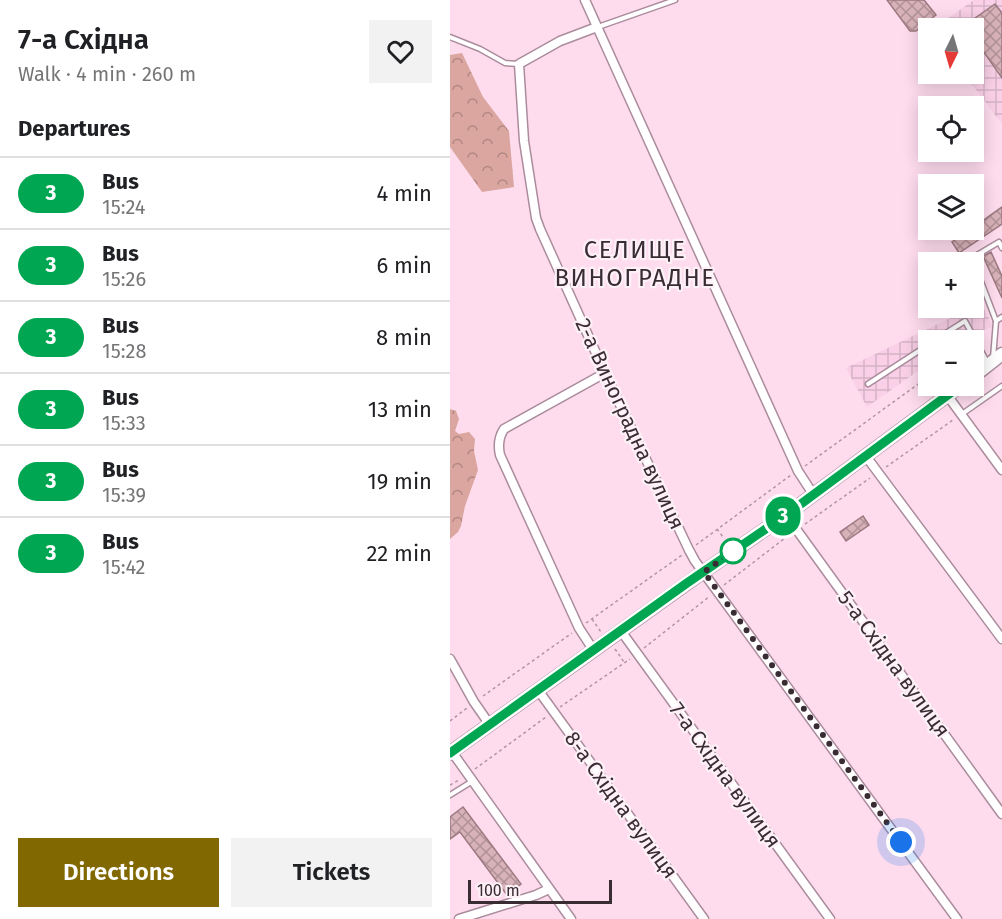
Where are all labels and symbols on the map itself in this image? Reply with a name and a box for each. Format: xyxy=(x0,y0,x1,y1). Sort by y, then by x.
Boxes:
north arrow xyxy=(918,18,984,84)
district label: СЕЛИЩЕ ВИНОГРАДНЕ xyxy=(554,236,716,292)
street label: 2-а Виноградна вулиця xyxy=(570,314,690,534)
line badge: 3 xyxy=(764,496,802,536)
unlabelled marker xyxy=(720,538,746,564)
street label: 5-а Східна вулиця xyxy=(832,586,956,742)
street label: 7-а Східна вулиця xyxy=(664,697,786,853)
street label: 8-а Східна вулиця xyxy=(559,726,683,884)
your location xyxy=(886,827,916,857)
scale bar xyxy=(468,877,612,904)

